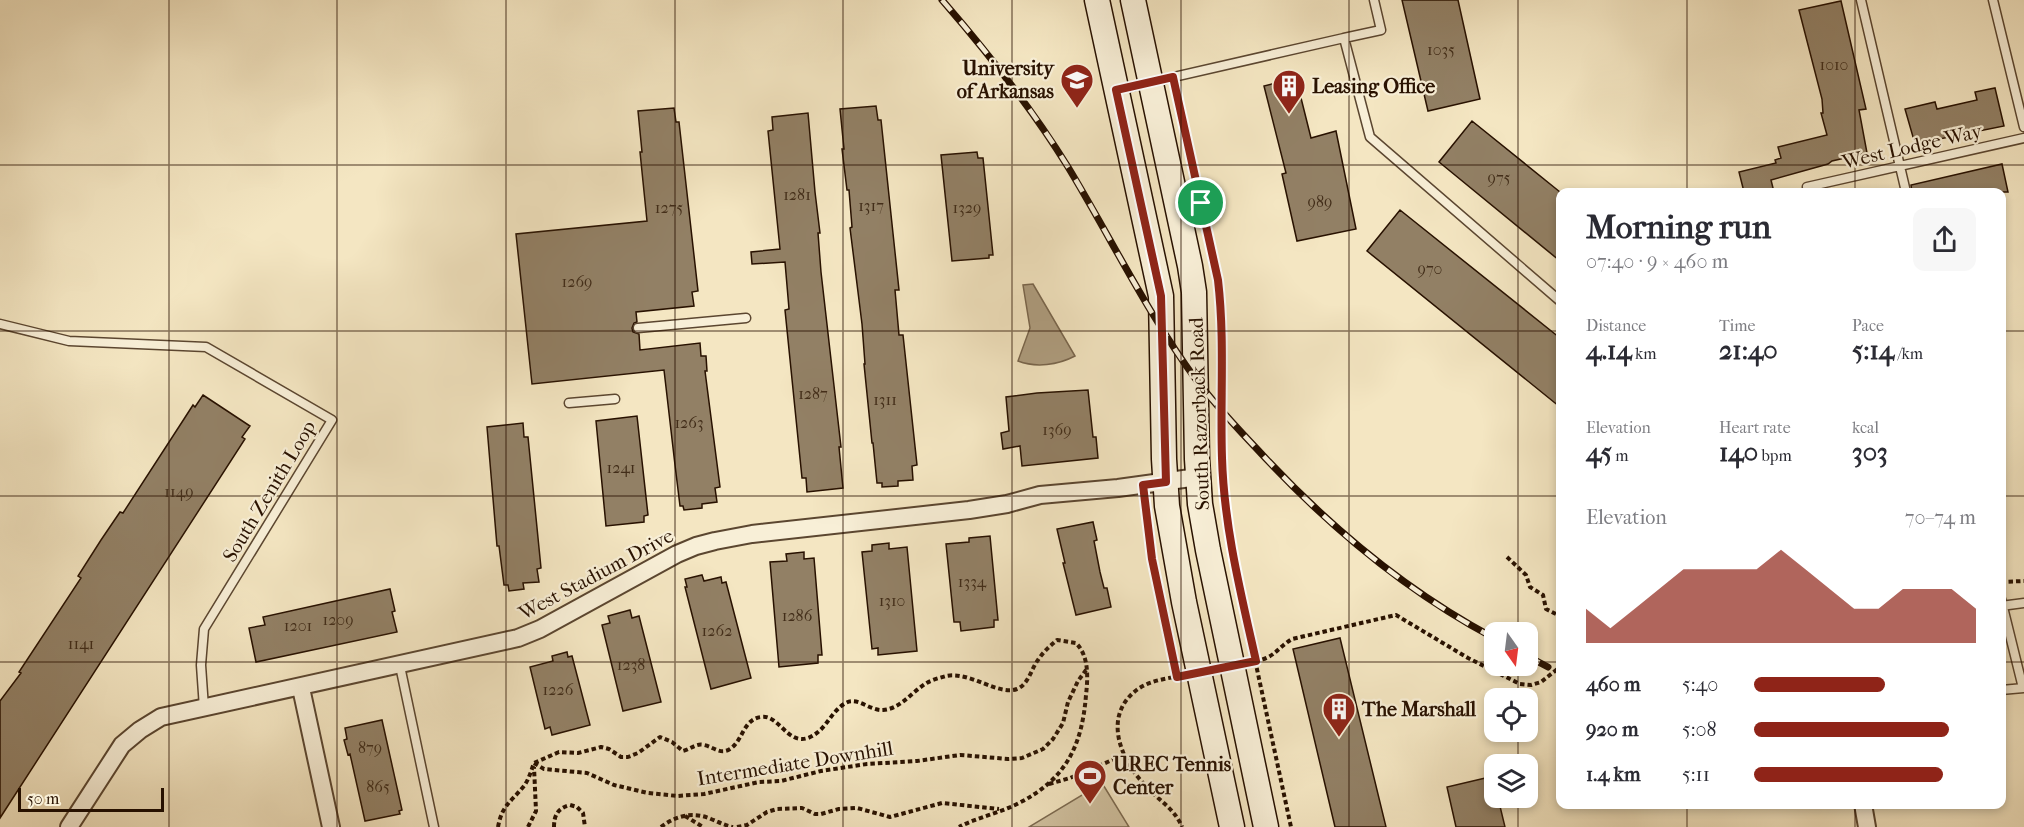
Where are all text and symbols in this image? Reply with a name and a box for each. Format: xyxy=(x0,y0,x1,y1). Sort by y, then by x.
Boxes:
house number: 1035 xyxy=(1427,40,1455,59)
house number: 1010 xyxy=(1820,55,1848,74)
place label: University of Arkansas xyxy=(957,57,1055,103)
school or university icon: University of Arkansas xyxy=(1059,62,1095,109)
building icon: Leasing Office xyxy=(1271,68,1307,115)
place label: Leasing Office xyxy=(1312,75,1435,98)
street label: West Lodge Way xyxy=(1839,119,1986,174)
house number: 975 xyxy=(1487,168,1511,187)
pin xyxy=(1175,177,1226,228)
house number: 1281 xyxy=(783,185,811,204)
icon: arrive xyxy=(1184,186,1217,219)
house number: 989 xyxy=(1308,192,1332,211)
house number: 1317 xyxy=(858,196,884,215)
house number: 1275 xyxy=(655,198,683,217)
house number: 1329 xyxy=(953,198,981,217)
text: Morning run xyxy=(1586,208,1771,247)
button: share xyxy=(1913,208,1976,271)
text: 07:40 · 9 × 460 m xyxy=(1586,250,1728,273)
house number: 970 xyxy=(1418,259,1442,278)
house number: 1269 xyxy=(562,272,593,291)
street label: South Razorback Road xyxy=(1185,316,1214,511)
text: Distance xyxy=(1586,316,1646,335)
text: Time xyxy=(1719,316,1755,335)
text: Pace xyxy=(1852,316,1884,335)
text: 4.14 xyxy=(1586,335,1632,366)
text: 21:40 xyxy=(1719,335,1778,366)
text: 5:14 xyxy=(1852,335,1894,366)
text: km xyxy=(1632,344,1657,363)
text: /km xyxy=(1894,344,1923,363)
house number: 1287 xyxy=(798,384,828,403)
house number: 1311 xyxy=(873,390,897,409)
house number: 1263 xyxy=(674,413,704,432)
street label: South Zenith Loop xyxy=(218,416,321,566)
text: Elevation xyxy=(1586,418,1651,437)
text: Heart rate xyxy=(1719,418,1791,437)
text: kcal xyxy=(1852,418,1879,437)
house number: 1369 xyxy=(1042,420,1072,439)
text: 45 xyxy=(1586,437,1612,468)
text: 140 xyxy=(1719,437,1758,468)
text: 303 xyxy=(1852,437,1888,468)
text: m xyxy=(1612,446,1629,465)
text: bpm xyxy=(1758,446,1792,465)
house number: 1241 xyxy=(606,458,636,477)
house number: 1149 xyxy=(164,482,194,501)
text: Elevation xyxy=(1586,506,1667,529)
text: 70–74 m xyxy=(1905,506,1976,529)
street label: West Stadium Drive xyxy=(514,524,677,625)
house number: 1334 xyxy=(958,572,987,591)
house number: 1310 xyxy=(879,591,905,610)
house number: 1286 xyxy=(782,606,813,625)
house number: 1209 xyxy=(322,610,354,629)
house number: 1201 xyxy=(284,616,312,635)
house number: 1262 xyxy=(702,621,732,640)
north arrow xyxy=(1484,622,1538,676)
map controls xyxy=(1484,622,1538,808)
house number: 1141 xyxy=(68,634,94,653)
house number: 1238 xyxy=(617,655,645,674)
text: 460 m xyxy=(1586,673,1641,696)
text: 5:40 xyxy=(1682,673,1718,696)
house number: 1226 xyxy=(543,680,574,699)
button: locate xyxy=(1484,688,1538,742)
building icon: The Marshall xyxy=(1321,691,1357,738)
place label: The Marshall xyxy=(1361,698,1477,721)
text: 920 m xyxy=(1586,718,1639,741)
text: 5:08 xyxy=(1682,718,1717,741)
street label: Intermediate Downhill xyxy=(695,737,895,790)
house number: 879 xyxy=(358,738,382,757)
place label: UREC Tennis Center xyxy=(1112,753,1232,799)
button: layers xyxy=(1484,754,1538,808)
sports icon: UREC Tennis Center xyxy=(1072,758,1108,805)
text: 1.4 km xyxy=(1586,763,1641,786)
text: 5:11 xyxy=(1682,763,1710,786)
house number: 865 xyxy=(366,777,390,796)
scale bar xyxy=(18,785,164,812)
text: 50 m xyxy=(27,789,59,808)

